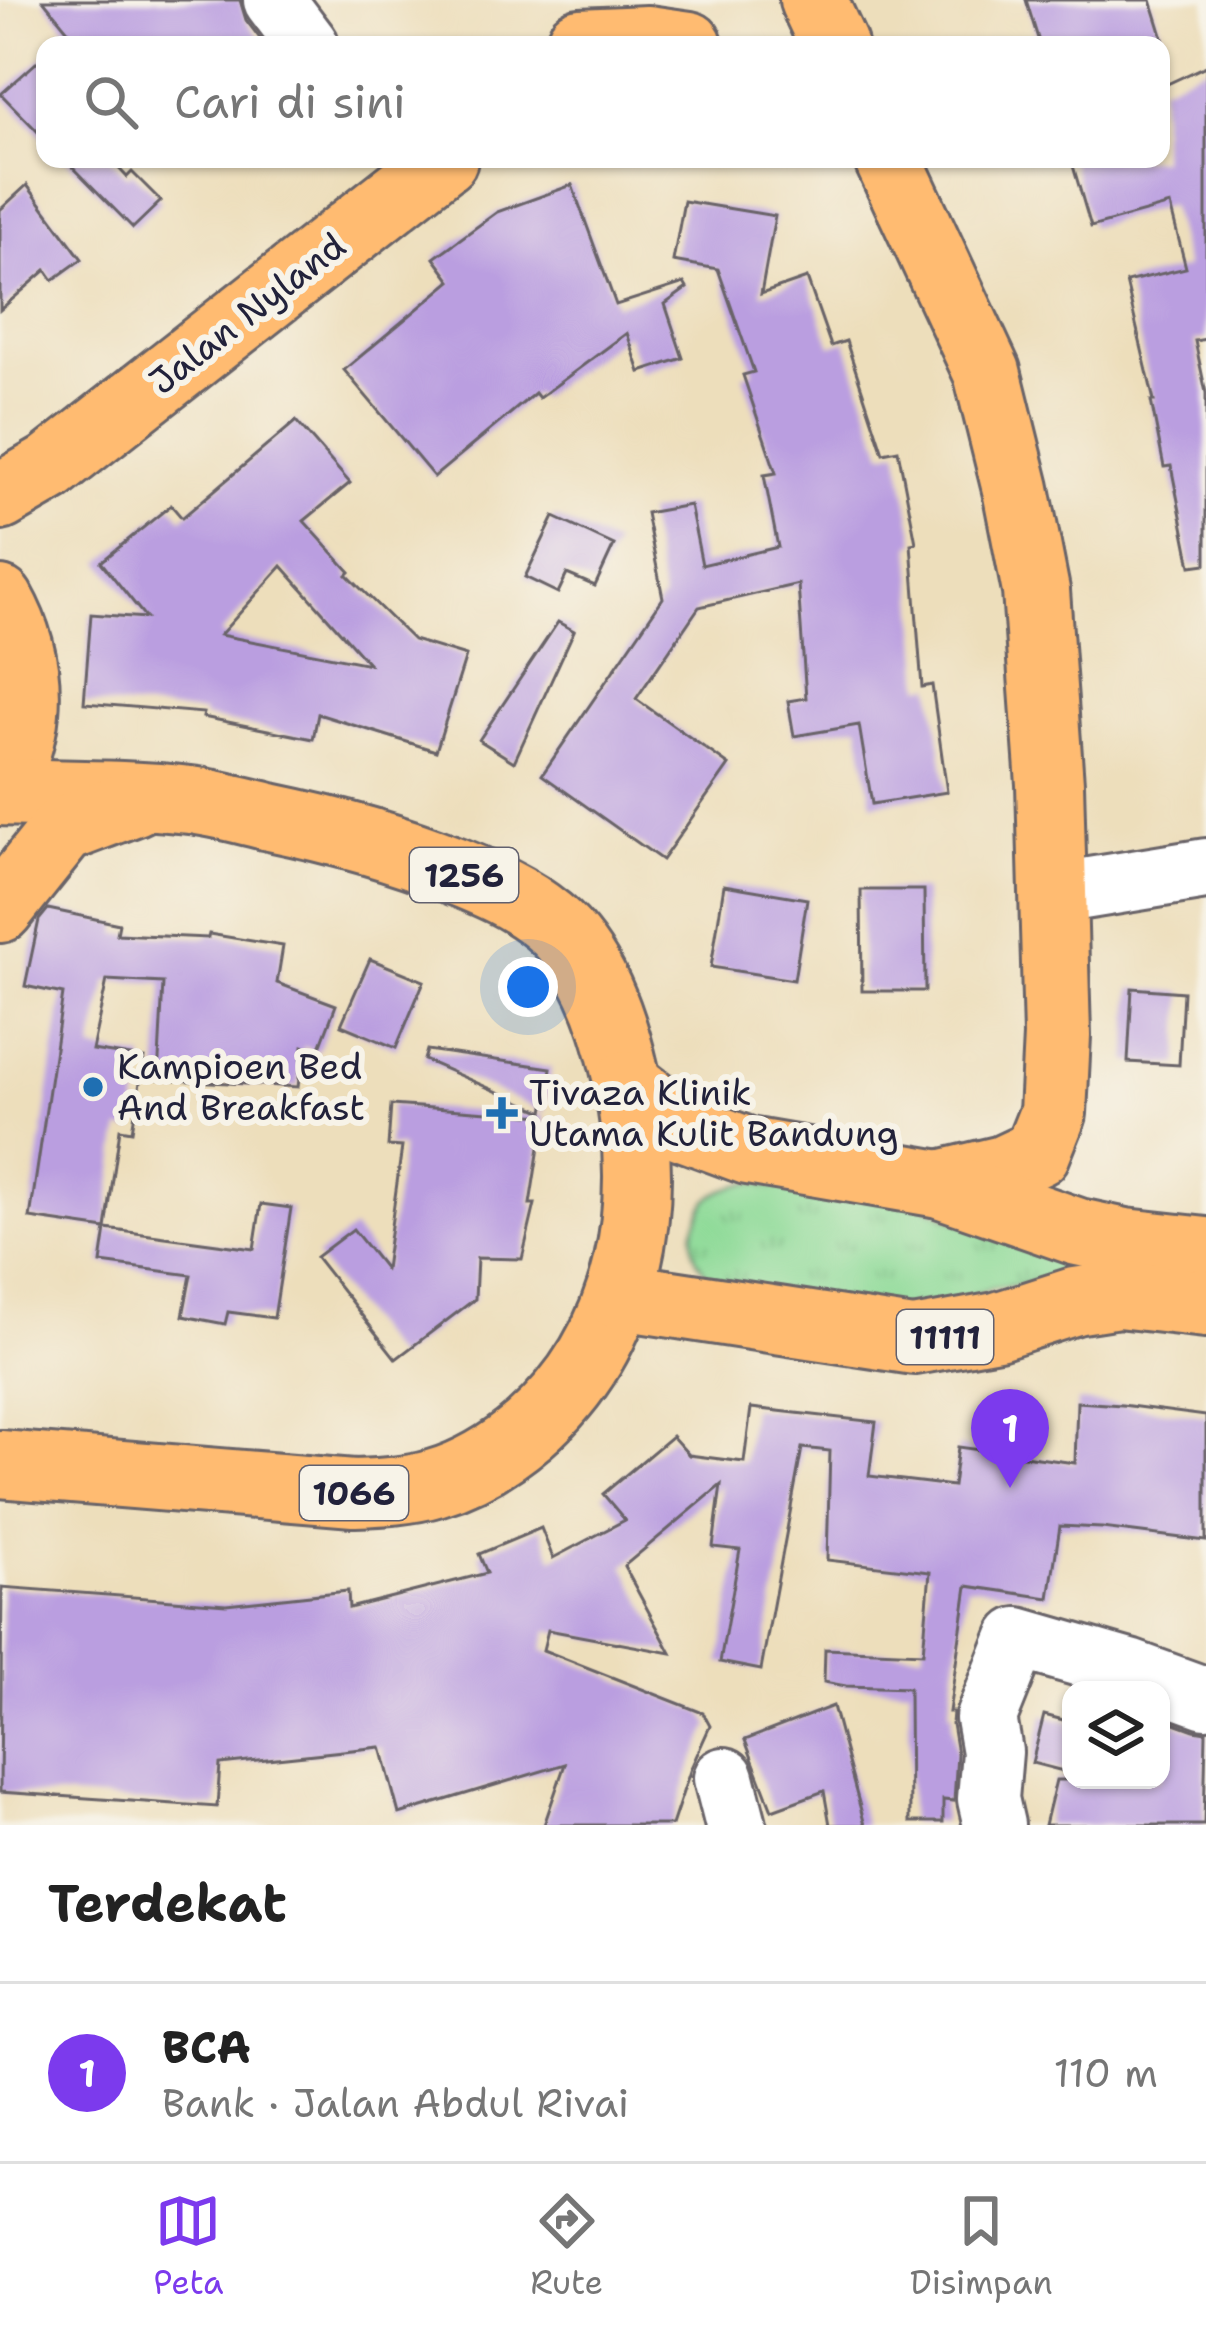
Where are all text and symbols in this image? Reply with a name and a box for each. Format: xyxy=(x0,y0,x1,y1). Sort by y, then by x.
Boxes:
search box xyxy=(36,36,1170,168)
icon: search xyxy=(78,69,144,135)
text: Cari di sini xyxy=(174,72,406,132)
street label: Jalan Nyland xyxy=(139,221,356,406)
road number: 1256 xyxy=(410,848,518,902)
your location xyxy=(498,957,558,1017)
place label: Kampioen Bed And Breakfast xyxy=(117,1042,365,1132)
place label: Tivaza Klinik Utama Kulit Bandung xyxy=(529,1068,899,1158)
marker: Kampioen Bed And Breakfast xyxy=(80,1074,106,1100)
marker: Tivaza Klinik Utama Kulit Bandung xyxy=(486,1097,518,1129)
road number: 11111 xyxy=(897,1310,993,1364)
pin: 1 xyxy=(971,1389,1049,1488)
road number: 1066 xyxy=(300,1466,408,1520)
map controls xyxy=(1062,1681,1170,1789)
button: layers xyxy=(1062,1681,1170,1789)
text: Terdekat xyxy=(48,1869,287,1937)
text: BCA xyxy=(162,2017,251,2077)
text: 1 xyxy=(78,2047,96,2099)
text: 110 m xyxy=(1054,2047,1158,2099)
text: Bank · Jalan Abdul Rivai xyxy=(162,2077,629,2129)
tab: Peta xyxy=(153,2188,224,2305)
tab: Rute xyxy=(530,2188,603,2305)
tab: Disimpan xyxy=(910,2188,1053,2305)

